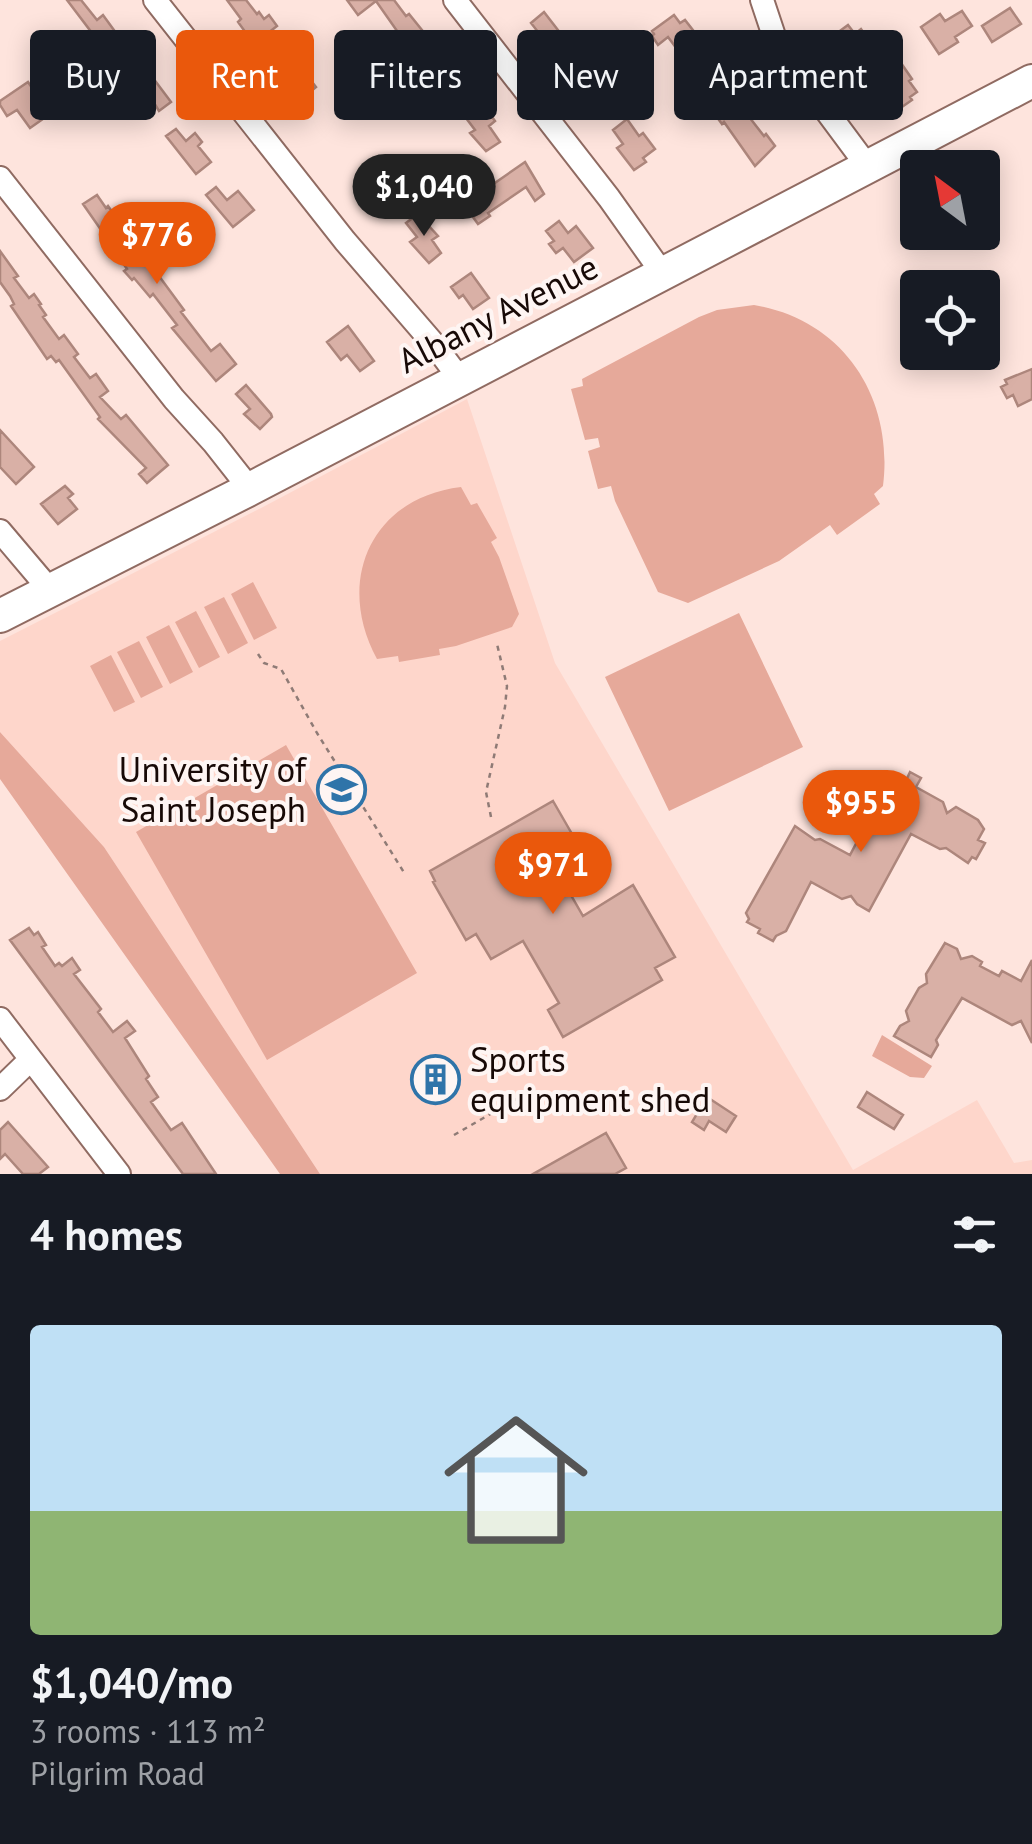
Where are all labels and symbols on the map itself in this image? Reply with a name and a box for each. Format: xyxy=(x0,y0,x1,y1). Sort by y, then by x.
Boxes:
north arrow xyxy=(900,150,1000,250)
pin: $1,040 xyxy=(343,154,505,239)
pin: $776 xyxy=(98,202,216,287)
street label: Albany Avenue xyxy=(390,243,605,383)
place label: University of Saint Joseph xyxy=(119,746,308,832)
school or university icon: University of Saint Joseph xyxy=(315,764,367,816)
pin: $955 xyxy=(802,770,920,855)
pin: $971 xyxy=(494,832,612,917)
place label: Sports equipment shed xyxy=(470,1036,710,1122)
building icon: Sports equipment shed xyxy=(409,1054,461,1106)

